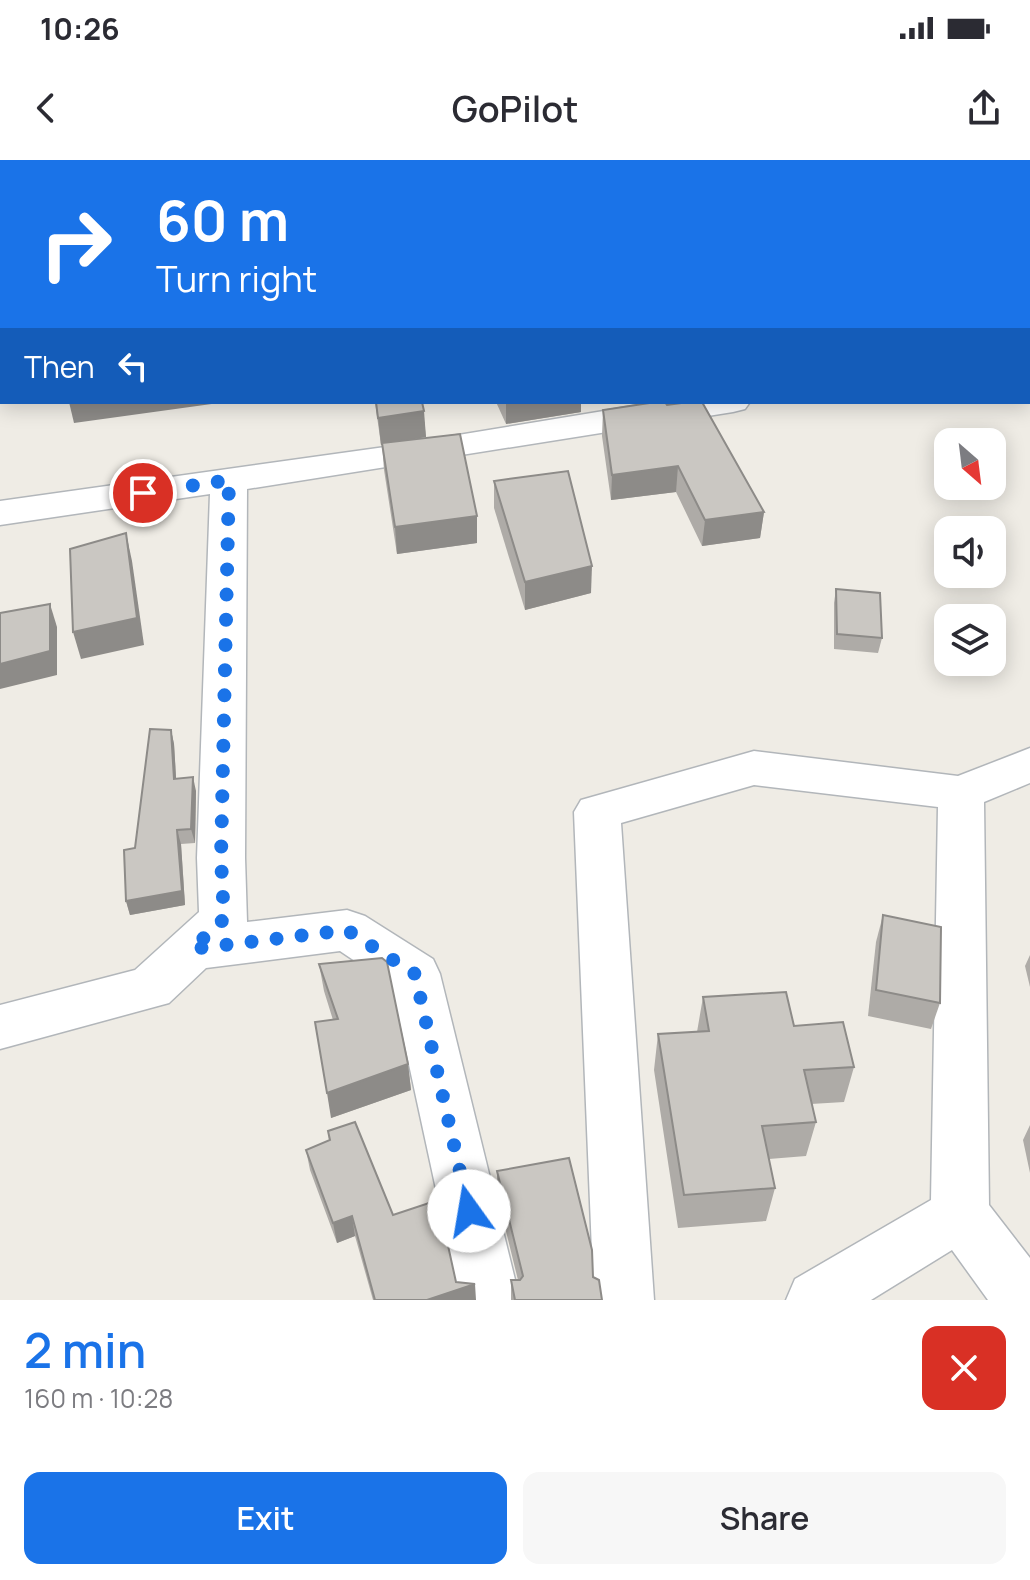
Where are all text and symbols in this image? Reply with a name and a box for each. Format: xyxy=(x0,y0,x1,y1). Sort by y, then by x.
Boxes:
text: 10:26 xyxy=(40,8,120,49)
text: GoPilot xyxy=(452,84,578,133)
icon: back xyxy=(24,86,68,130)
icon: share xyxy=(962,86,1006,130)
text: 60 m xyxy=(156,181,289,258)
icon: right xyxy=(24,192,128,296)
text: Turn right xyxy=(156,254,317,303)
icon: left xyxy=(111,344,155,388)
text: Then xyxy=(24,346,95,387)
north arrow xyxy=(934,428,1006,500)
map controls xyxy=(934,428,1006,676)
pin xyxy=(109,459,177,527)
icon: arrive xyxy=(121,471,165,515)
button: sound xyxy=(934,516,1006,588)
button: layers xyxy=(934,604,1006,676)
position arrow xyxy=(427,1169,511,1253)
text: 2 min xyxy=(24,1317,146,1382)
button: close xyxy=(922,1326,1006,1410)
text: 160 m · 10:28 xyxy=(24,1380,173,1416)
button: Exit xyxy=(24,1472,507,1564)
button: Share xyxy=(523,1472,1006,1564)

